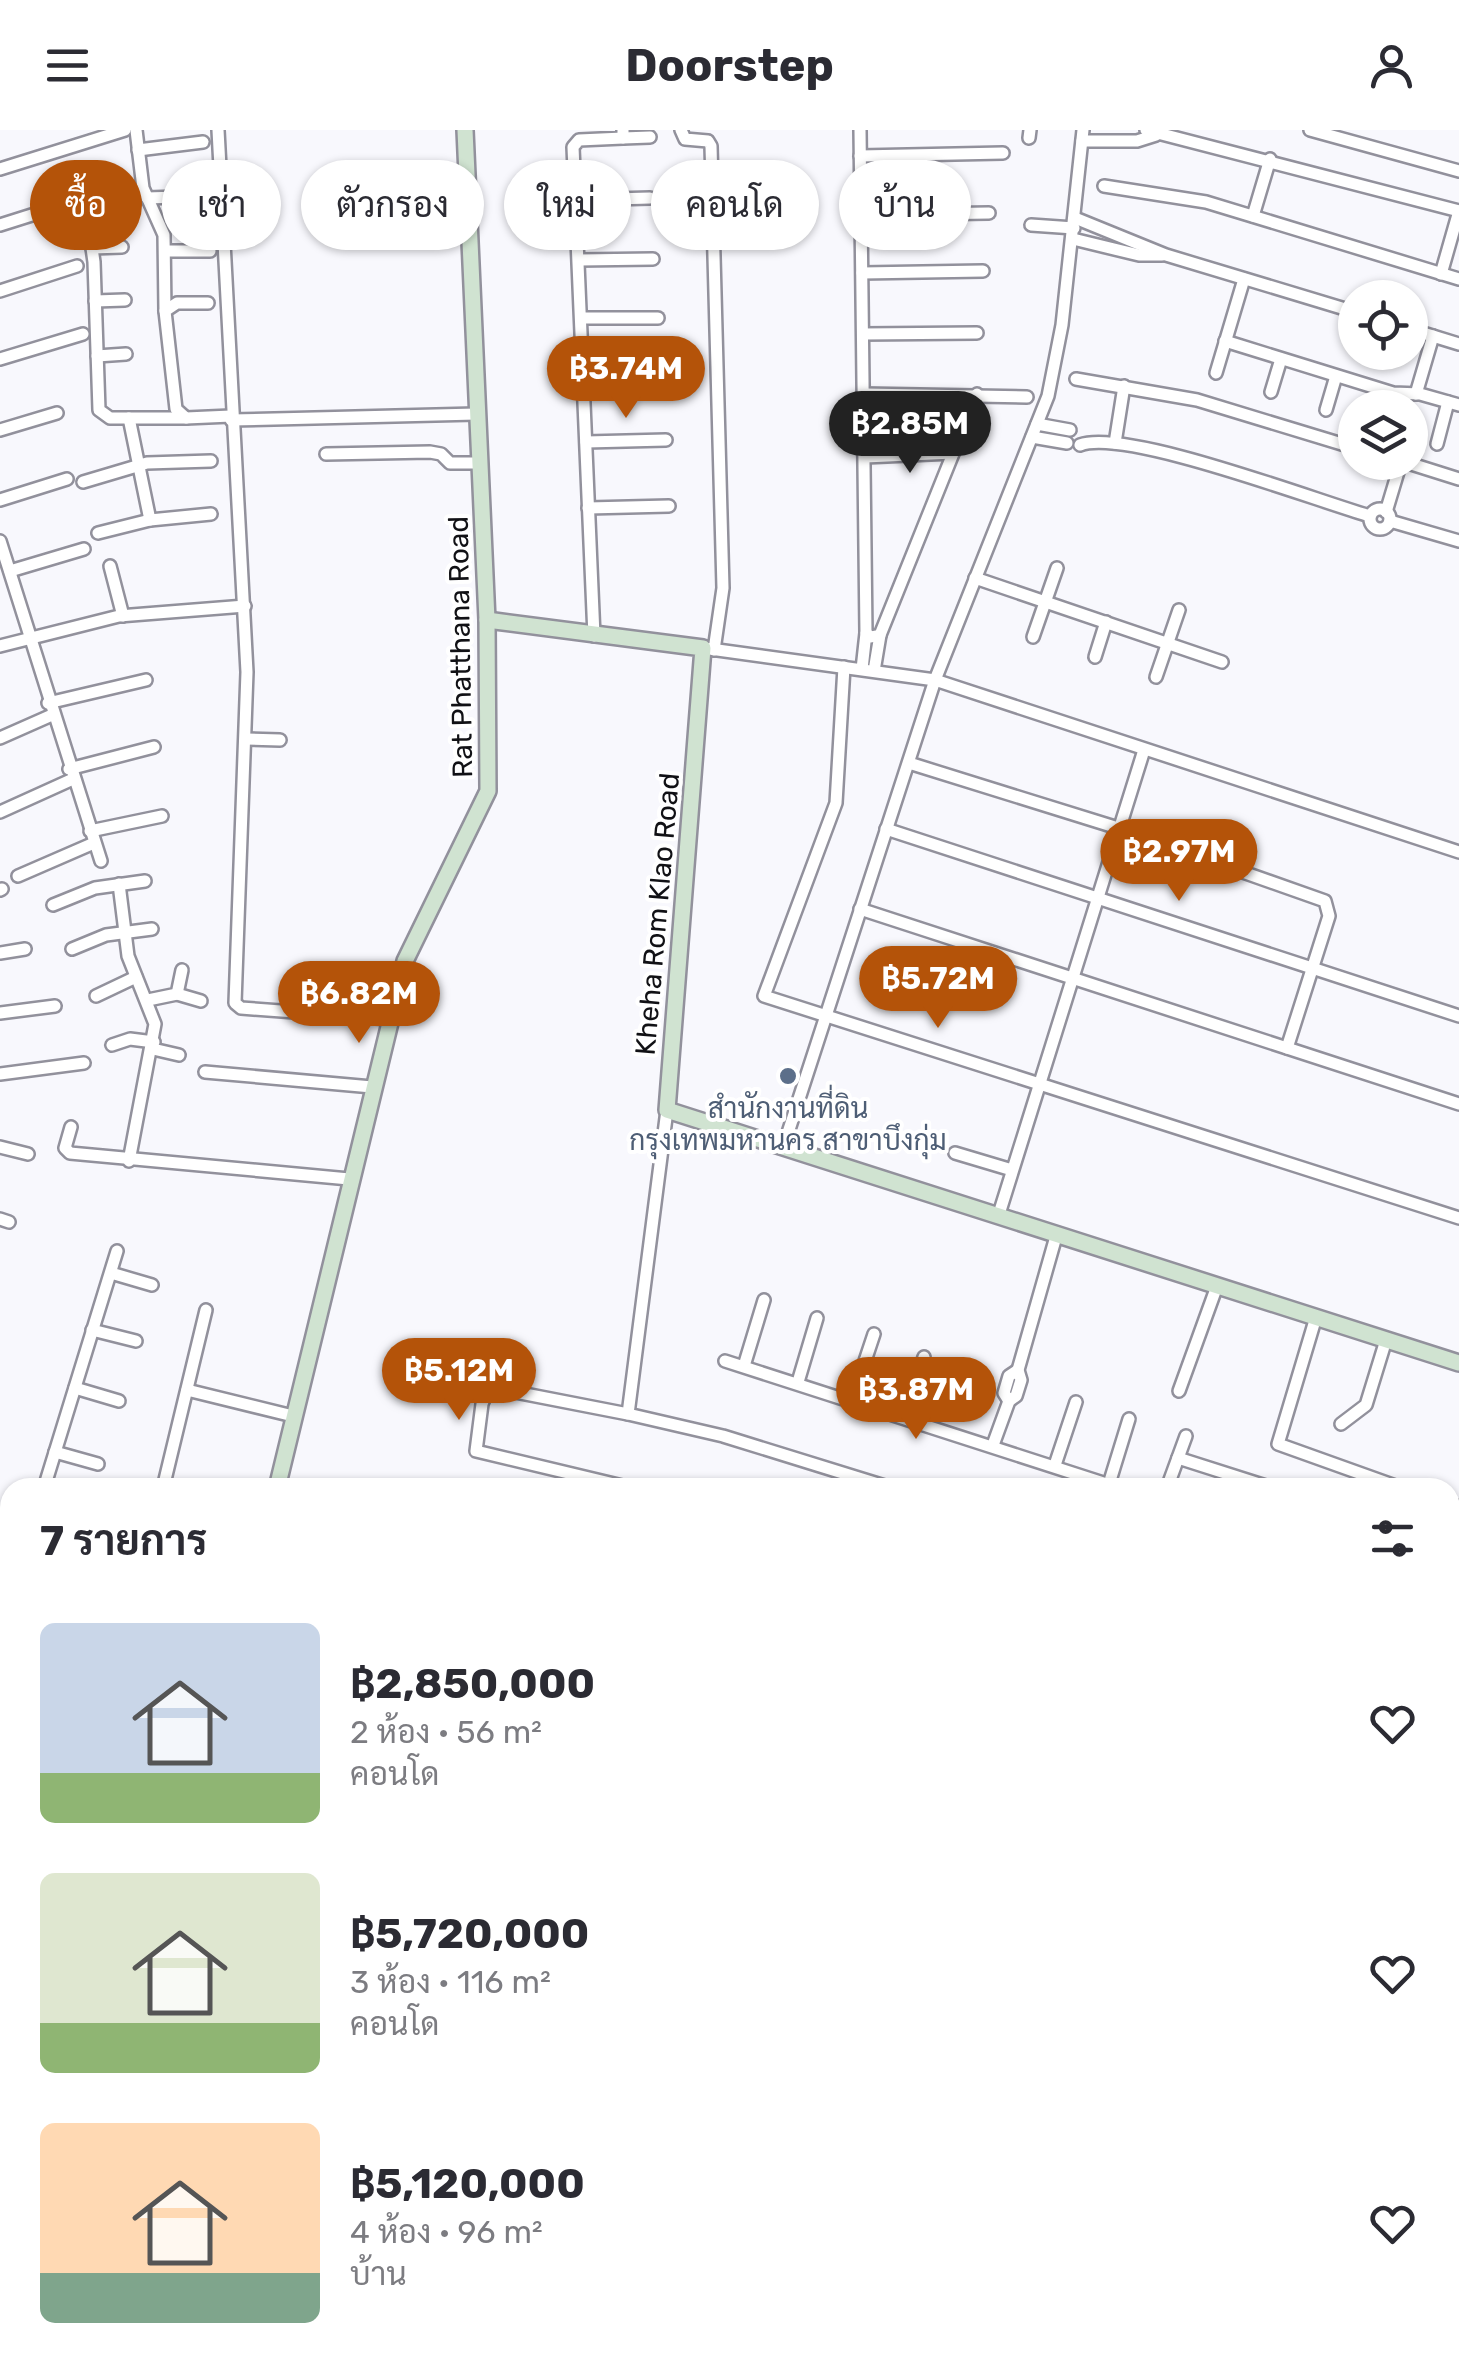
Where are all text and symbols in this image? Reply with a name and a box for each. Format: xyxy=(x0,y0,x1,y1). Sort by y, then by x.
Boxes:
icon: menu xyxy=(40,38,95,93)
icon: person xyxy=(1364,38,1419,93)
text: Doorstep xyxy=(625,39,834,92)
chip: ซื้อ xyxy=(30,160,142,250)
chip: เช่า xyxy=(162,160,281,250)
chip: ตัวกรอง xyxy=(301,160,484,250)
chip: ใหม่ xyxy=(504,160,631,250)
chip: คอนโด xyxy=(651,160,819,250)
chip: บ้าน xyxy=(839,160,971,250)
map controls xyxy=(1338,280,1428,480)
button: locate xyxy=(1338,280,1428,370)
pin: ฿3.74M xyxy=(545,336,707,421)
text: ฿3.74M xyxy=(569,349,683,387)
button: layers xyxy=(1338,390,1428,480)
pin: ฿2.85M xyxy=(829,391,991,476)
text: ฿2.85M xyxy=(851,404,969,442)
street label: Rat Phatthana Road xyxy=(442,516,479,778)
street label: Kheha Rom Klao Road xyxy=(629,771,686,1057)
pin: ฿2.97M xyxy=(1098,819,1260,904)
text: ฿2.97M xyxy=(1122,832,1236,870)
pin: ฿5.72M xyxy=(857,946,1019,1031)
text: ฿5.72M xyxy=(881,959,995,997)
pin: ฿6.82M xyxy=(278,961,440,1046)
text: ฿6.82M xyxy=(300,974,418,1012)
marker: สำนักงานที่ดิน กรุงเทพมหานคร สาขาบึงกุ่ม xyxy=(777,1065,799,1087)
place label: สำนักงานที่ดิน กรุงเทพมหานคร สาขาบึงกุ่ม xyxy=(629,1084,947,1160)
pin: ฿5.12M xyxy=(378,1338,540,1423)
text: ฿5.12M xyxy=(404,1351,514,1389)
pin: ฿3.87M xyxy=(835,1357,997,1442)
text: ฿3.87M xyxy=(858,1370,974,1408)
icon: filters xyxy=(1365,1511,1420,1566)
text: 7 รายการ xyxy=(40,1516,207,1566)
text: ฿2,850,000 xyxy=(350,1659,595,1709)
icon: home xyxy=(120,1663,240,1783)
icon: heart xyxy=(1365,1696,1420,1751)
text: 2 ห้อง · 56 m² xyxy=(350,1713,542,1751)
text: คอนโด xyxy=(350,1755,440,1793)
text: ฿5,720,000 xyxy=(350,1909,589,1959)
icon: home xyxy=(120,1913,240,2033)
icon: heart xyxy=(1365,1946,1420,2001)
text: 3 ห้อง · 116 m² xyxy=(350,1963,551,2001)
text: คอนโด xyxy=(350,2005,440,2043)
text: ฿5,120,000 xyxy=(350,2159,585,2209)
icon: home xyxy=(120,2163,240,2283)
icon: heart xyxy=(1365,2196,1420,2251)
text: 4 ห้อง · 96 m² xyxy=(350,2213,543,2251)
text: บ้าน xyxy=(350,2255,407,2293)

